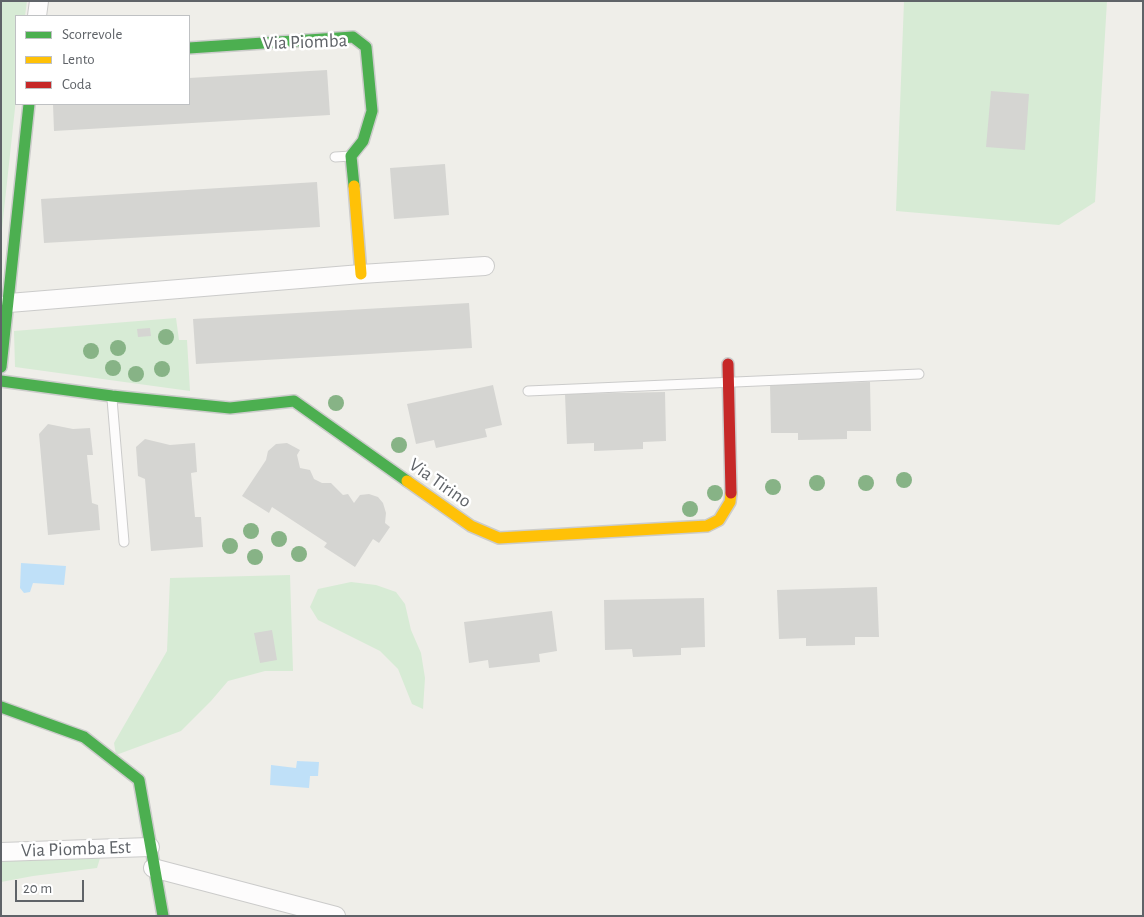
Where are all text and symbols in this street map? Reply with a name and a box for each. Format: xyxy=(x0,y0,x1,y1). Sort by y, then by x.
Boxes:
legend xyxy=(15,15,190,105)
text: Scorrevole xyxy=(62,27,122,42)
street label: Via Piomba xyxy=(262,29,348,55)
text: Lento xyxy=(62,52,95,67)
text: Coda xyxy=(62,77,92,92)
street label: Via Tirino xyxy=(404,453,476,513)
street label: Via Piomba Est xyxy=(21,836,131,862)
scale bar xyxy=(18,870,86,902)
text: 20 m xyxy=(23,881,52,896)

